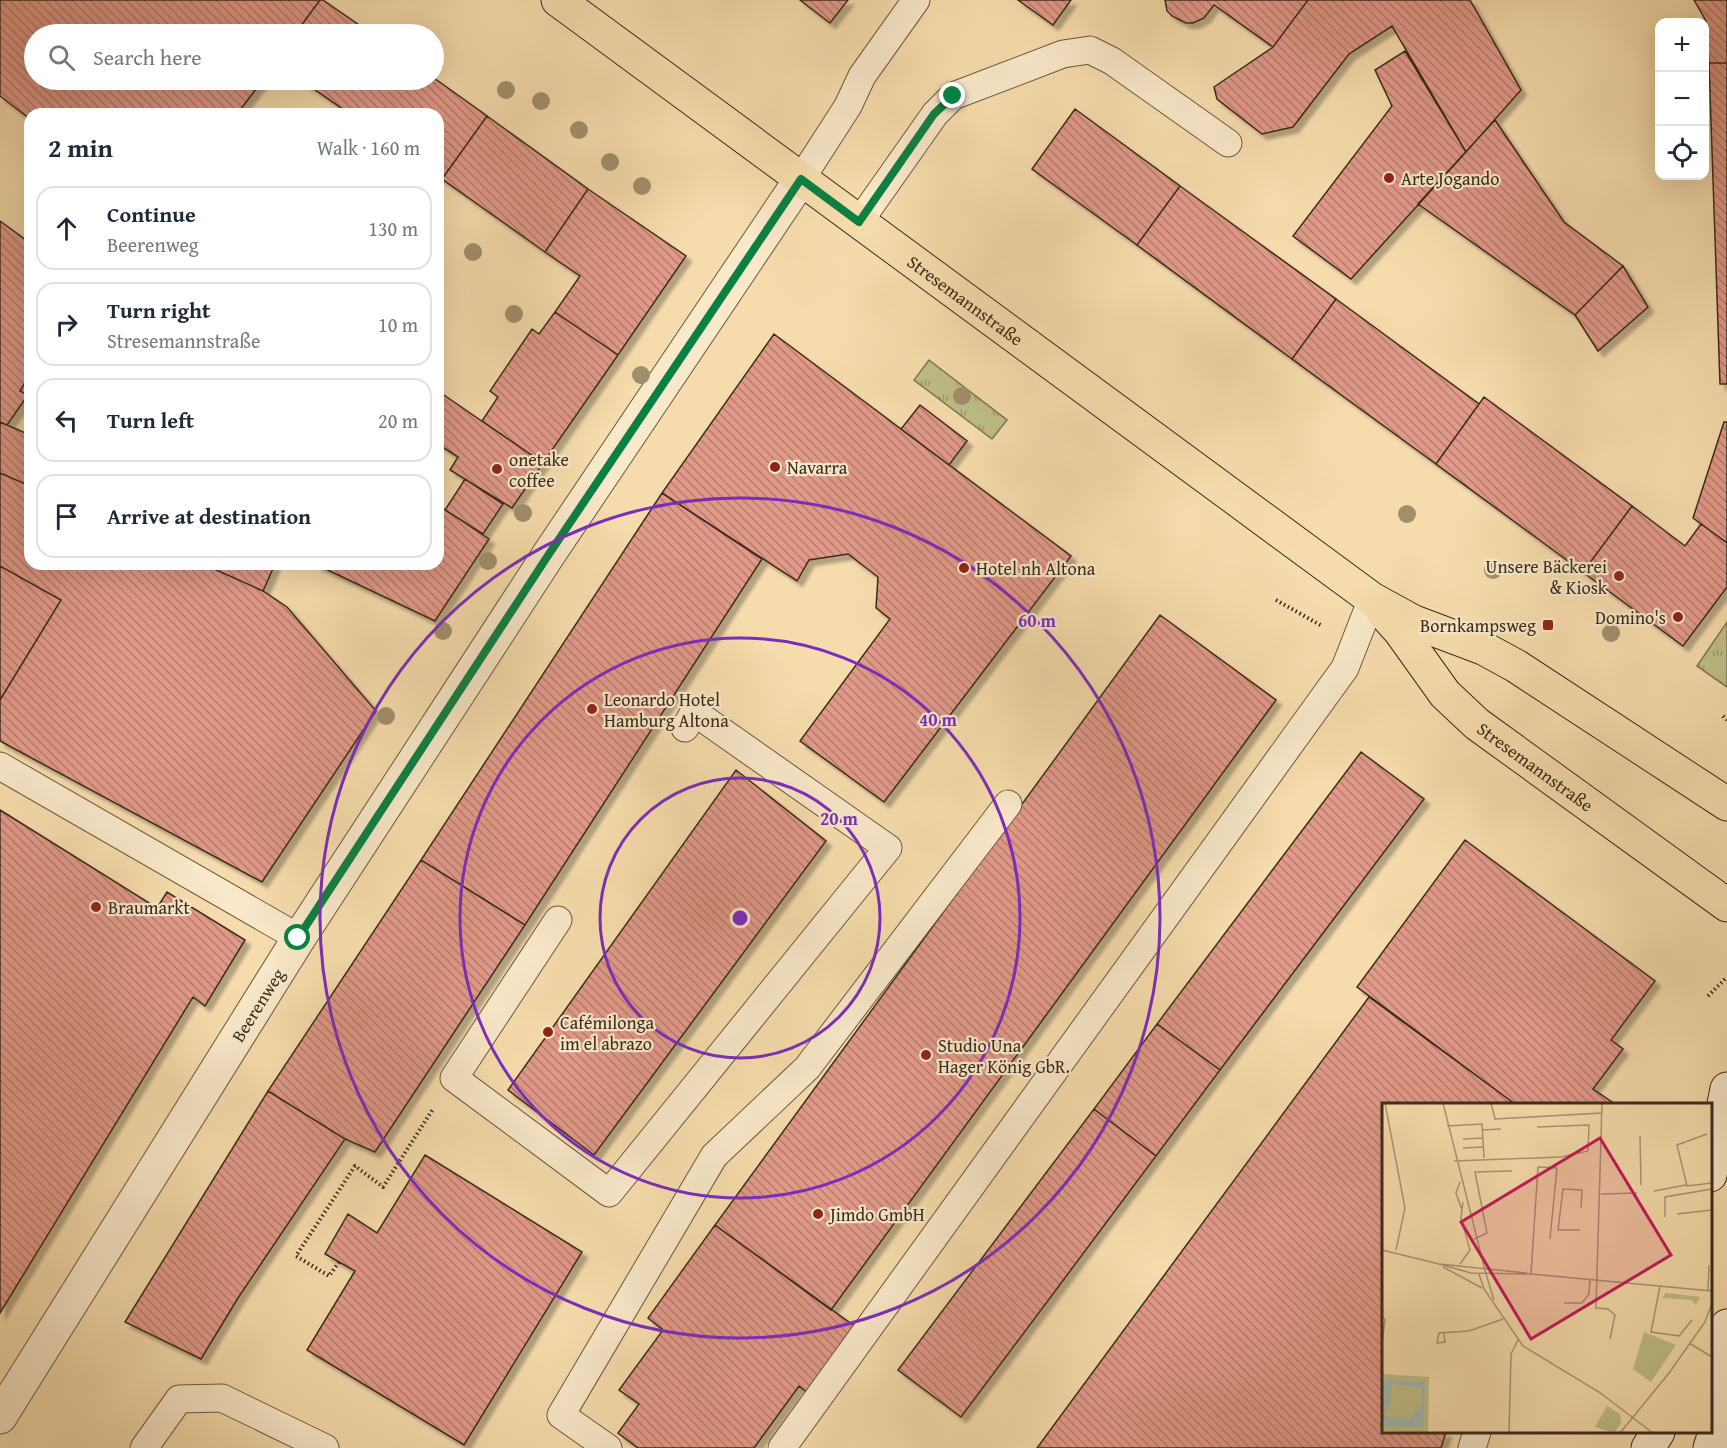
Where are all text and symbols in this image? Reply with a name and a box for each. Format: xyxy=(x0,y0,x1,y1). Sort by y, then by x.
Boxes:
map controls xyxy=(1655,18,1709,180)
button: + xyxy=(1655,18,1709,72)
search box xyxy=(24,24,444,90)
icon: search xyxy=(45,41,78,74)
text: Search here xyxy=(93,41,202,73)
button: − xyxy=(1655,72,1709,126)
route end xyxy=(939,82,965,108)
button: locate xyxy=(1655,126,1709,180)
text: 2 min xyxy=(48,128,113,167)
text: Walk · 160 m xyxy=(317,133,420,162)
place label: Arte Jogando xyxy=(1401,165,1499,192)
marker: Arte Jogando xyxy=(1382,171,1396,185)
text: Continue xyxy=(107,198,196,230)
icon: ahead xyxy=(50,212,83,245)
text: 130 m xyxy=(368,214,418,243)
text: Beerenweg xyxy=(107,230,199,259)
street label: Stresemannstraße xyxy=(902,248,1029,352)
text: Turn right xyxy=(107,294,210,326)
icon: right xyxy=(50,308,83,341)
text: 10 m xyxy=(378,310,418,339)
text: Stresemannstraße xyxy=(107,326,260,355)
icon: left xyxy=(50,404,83,437)
text: Turn left xyxy=(107,404,194,436)
text: 20 m xyxy=(378,406,418,435)
place label: onetake coffee xyxy=(509,446,569,494)
place label: Navarra xyxy=(787,454,848,481)
marker: Navarra xyxy=(768,460,782,474)
marker: onetake coffee xyxy=(490,462,504,476)
icon: arrive xyxy=(50,500,83,533)
text: Arrive at destination xyxy=(107,500,311,532)
place label: Unsere Bäckerei & Kiosk xyxy=(1486,553,1608,601)
place label: Hotel nh Altona xyxy=(976,555,1096,582)
marker: Hotel nh Altona xyxy=(957,561,971,575)
marker: Unsere Bäckerei & Kiosk xyxy=(1612,569,1626,583)
place label: Domino's xyxy=(1595,604,1666,631)
text: 60 m xyxy=(1018,607,1057,634)
marker: Domino's xyxy=(1671,610,1685,624)
place label: Bornkampsweg xyxy=(1420,612,1536,639)
marker: Bornkampsweg xyxy=(1541,618,1555,632)
place label: Leonardo Hotel Hamburg Altona xyxy=(604,686,729,734)
marker: Leonardo Hotel Hamburg Altona xyxy=(585,702,599,716)
text: 40 m xyxy=(919,706,958,733)
street label: Stresemannstraße xyxy=(1472,715,1599,818)
text: 20 m xyxy=(820,805,859,832)
place label: Braumarkt xyxy=(108,894,190,921)
marker: Braumarkt xyxy=(89,900,103,914)
centre of rings xyxy=(730,908,750,928)
route start xyxy=(284,924,310,950)
street label: Beerenweg xyxy=(224,962,291,1047)
place label: Cafémilonga im el abrazo xyxy=(560,1009,655,1057)
marker: Cafémilonga im el abrazo xyxy=(541,1025,555,1039)
place label: Studio Una Hager König GbR. xyxy=(938,1032,1070,1080)
marker: Studio Una Hager König GbR. xyxy=(919,1048,933,1062)
inset map xyxy=(1382,1103,1712,1433)
place label: Jimdo GmbH xyxy=(828,1201,925,1228)
marker: Jimdo GmbH xyxy=(811,1207,825,1221)

